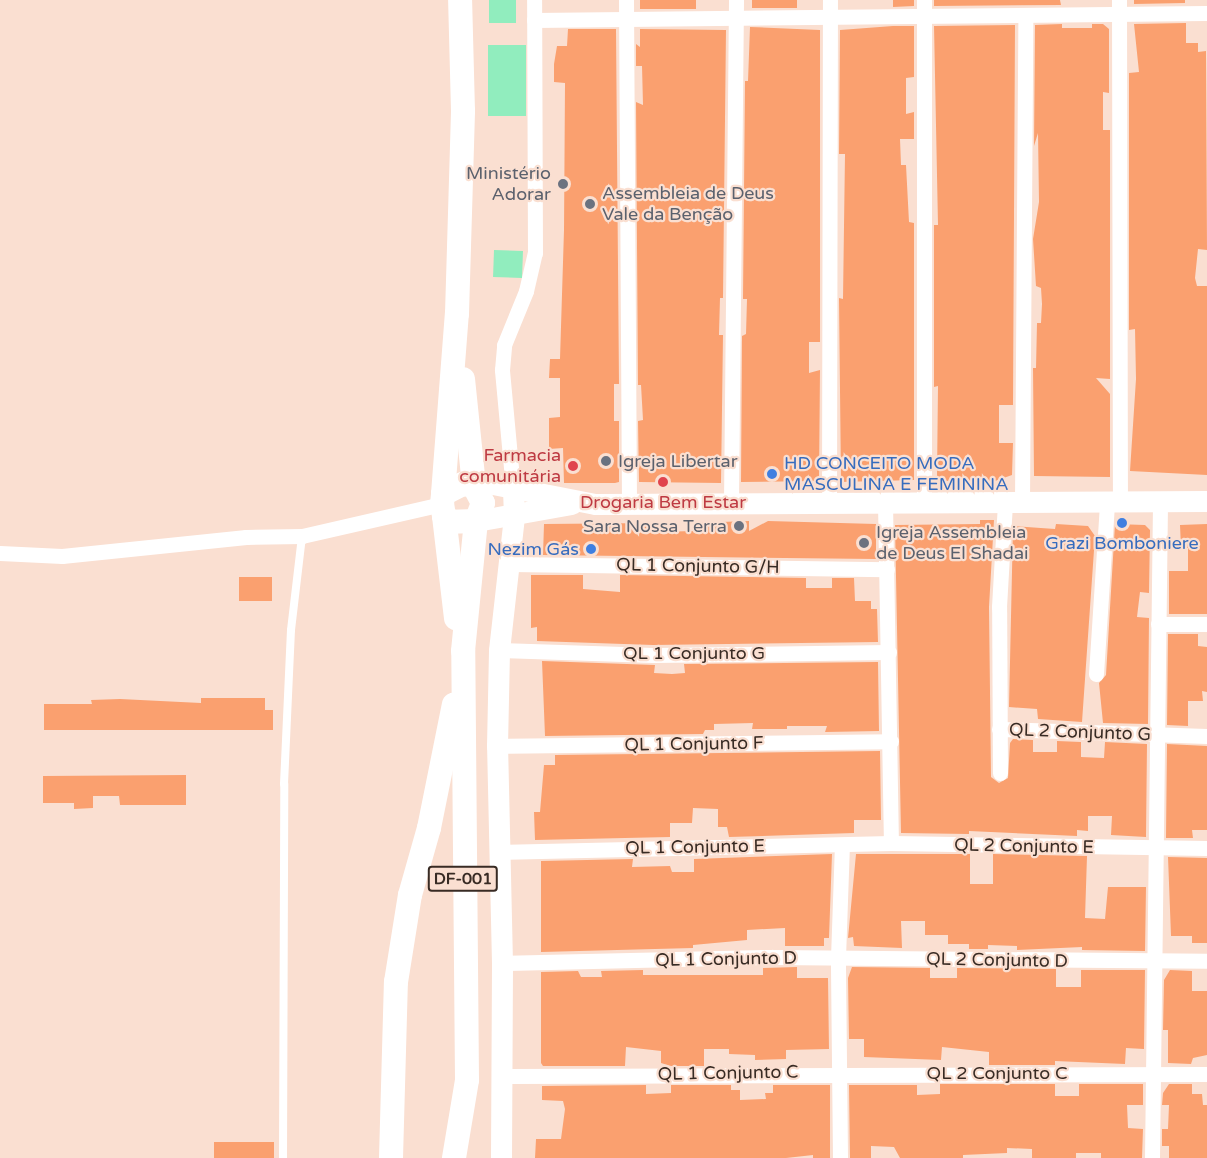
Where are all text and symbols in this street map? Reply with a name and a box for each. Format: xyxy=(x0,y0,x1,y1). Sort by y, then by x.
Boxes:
place label: Ministério Adorar xyxy=(466,163,551,206)
marker: Ministério Adorar xyxy=(556,177,570,191)
place label: Assembleia de Deus Vale da Benção xyxy=(602,183,774,226)
marker: Assembleia de Deus Vale da Benção xyxy=(583,197,597,211)
place label: Farmacia comunitária xyxy=(459,445,561,488)
place label: Igreja Libertar xyxy=(618,450,738,472)
place label: HD CONCEITO MODA MASCULINA E FEMININA xyxy=(784,453,1009,496)
marker: Igreja Libertar xyxy=(599,454,613,468)
marker: Farmacia comunitária xyxy=(566,459,580,473)
marker: HD CONCEITO MODA MASCULINA E FEMININA xyxy=(765,467,779,481)
marker: Drogaria Bem Estar xyxy=(656,475,670,489)
place label: Drogaria Bem Estar xyxy=(580,491,746,513)
place label: Sara Nossa Terra xyxy=(583,515,727,537)
marker: Grazi Bomboniere xyxy=(1115,516,1129,530)
marker: Sara Nossa Terra xyxy=(732,519,746,533)
place label: Igreja Assembleia de Deus El Shadai xyxy=(876,522,1028,564)
place label: Grazi Bomboniere xyxy=(1045,532,1199,554)
marker: Igreja Assembleia de Deus El Shadai xyxy=(857,536,871,550)
place label: Nezim Gás xyxy=(488,538,579,560)
marker: Nezim Gás xyxy=(584,542,598,556)
street label: QL 1 Conjunto G/H xyxy=(616,554,780,578)
street label: QL 1 Conjunto G xyxy=(623,642,765,664)
street label: QL 2 Conjunto G xyxy=(1009,719,1151,745)
street label: QL 1 Conjunto F xyxy=(624,732,764,756)
street label: QL 2 Conjunto E xyxy=(954,834,1094,858)
street label: QL 1 Conjunto E xyxy=(625,835,765,859)
road number: DF-001 xyxy=(427,866,499,892)
street label: QL 1 Conjunto D xyxy=(655,947,797,971)
street label: QL 2 Conjunto D xyxy=(926,948,1068,972)
street label: QL 1 Conjunto C xyxy=(657,1061,799,1085)
street label: QL 2 Conjunto C xyxy=(927,1062,1067,1084)

